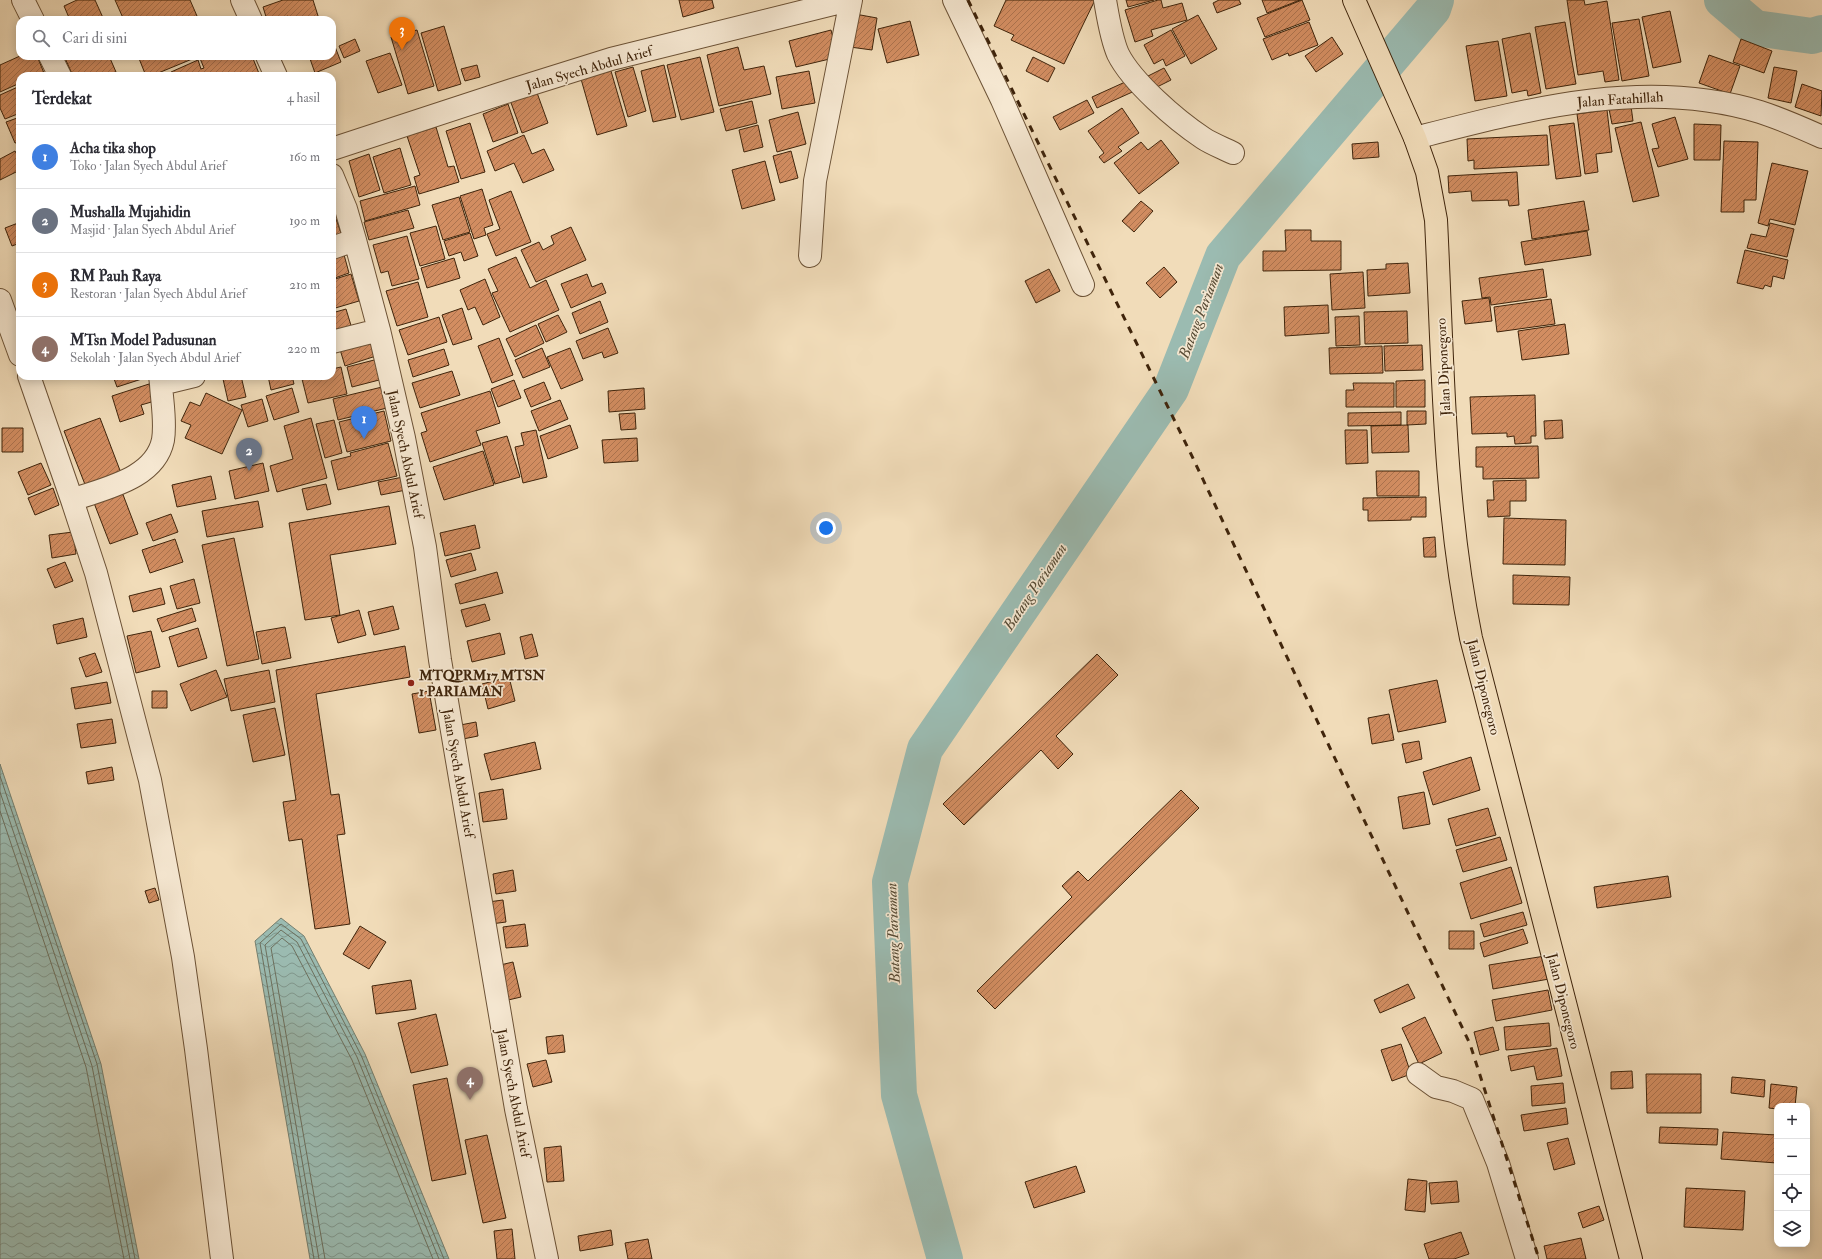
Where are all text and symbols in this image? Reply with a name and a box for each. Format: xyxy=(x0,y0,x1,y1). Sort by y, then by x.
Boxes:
search box xyxy=(16,16,336,60)
pin: 3 xyxy=(389,17,415,50)
icon: search xyxy=(30,27,52,49)
text: Cari di sini xyxy=(62,29,127,48)
street label: Jalan Syech Abdul Arief xyxy=(523,42,657,96)
text: Terdekat xyxy=(32,88,92,109)
street label: Jalan Fatahillah xyxy=(1575,88,1664,111)
text: 4 hasil xyxy=(287,90,320,106)
text: Acha tika shop xyxy=(70,139,156,158)
text: 1 xyxy=(43,149,47,165)
text: 160 m xyxy=(289,149,320,165)
text: Toko · Jalan Syech Abdul Arief xyxy=(70,158,226,174)
text: Mushalla Mujahidin xyxy=(70,203,191,222)
text: 2 xyxy=(42,213,48,229)
text: 190 m xyxy=(289,213,320,229)
text: Masjid · Jalan Syech Abdul Arief xyxy=(70,222,235,238)
water label: Batang Pariaman xyxy=(1174,261,1228,362)
text: RM Pauh Raya xyxy=(70,267,161,286)
text: 3 xyxy=(43,277,48,293)
text: 210 m xyxy=(289,277,320,293)
text: Restoran · Jalan Syech Abdul Arief xyxy=(70,286,246,302)
street label: Jalan Diponegoro xyxy=(1432,317,1456,417)
text: MTsn Model Padusunan xyxy=(70,331,217,350)
text: 4 xyxy=(41,341,49,357)
text: 220 m xyxy=(287,341,320,357)
text: Sekolah · Jalan Syech Abdul Arief xyxy=(70,350,240,366)
street label: Jalan Syech Abdul Arief xyxy=(382,387,428,522)
pin: 1 xyxy=(351,406,377,439)
pin: 2 xyxy=(236,438,262,471)
your location xyxy=(816,518,836,538)
water label: Batang Pariaman xyxy=(999,540,1071,635)
street label: Jalan Diponegoro xyxy=(1462,636,1504,737)
place label: MTQPRM17 MTSN 1 PARIAMAN xyxy=(418,667,545,700)
marker: MTQPRM17 MTSN 1 PARIAMAN xyxy=(406,678,416,688)
street label: Jalan Syech Abdul Arief xyxy=(438,706,479,842)
water label: Batang Pariaman xyxy=(882,882,905,985)
street label: Jalan Diponegoro xyxy=(1542,950,1584,1051)
street label: Jalan Syech Abdul Arief xyxy=(492,1026,535,1162)
pin: 4 xyxy=(457,1067,483,1100)
map controls xyxy=(1774,1103,1810,1247)
button: + xyxy=(1774,1103,1810,1139)
button: − xyxy=(1774,1139,1810,1175)
button: locate xyxy=(1774,1175,1810,1211)
button: layers xyxy=(1774,1211,1810,1247)

